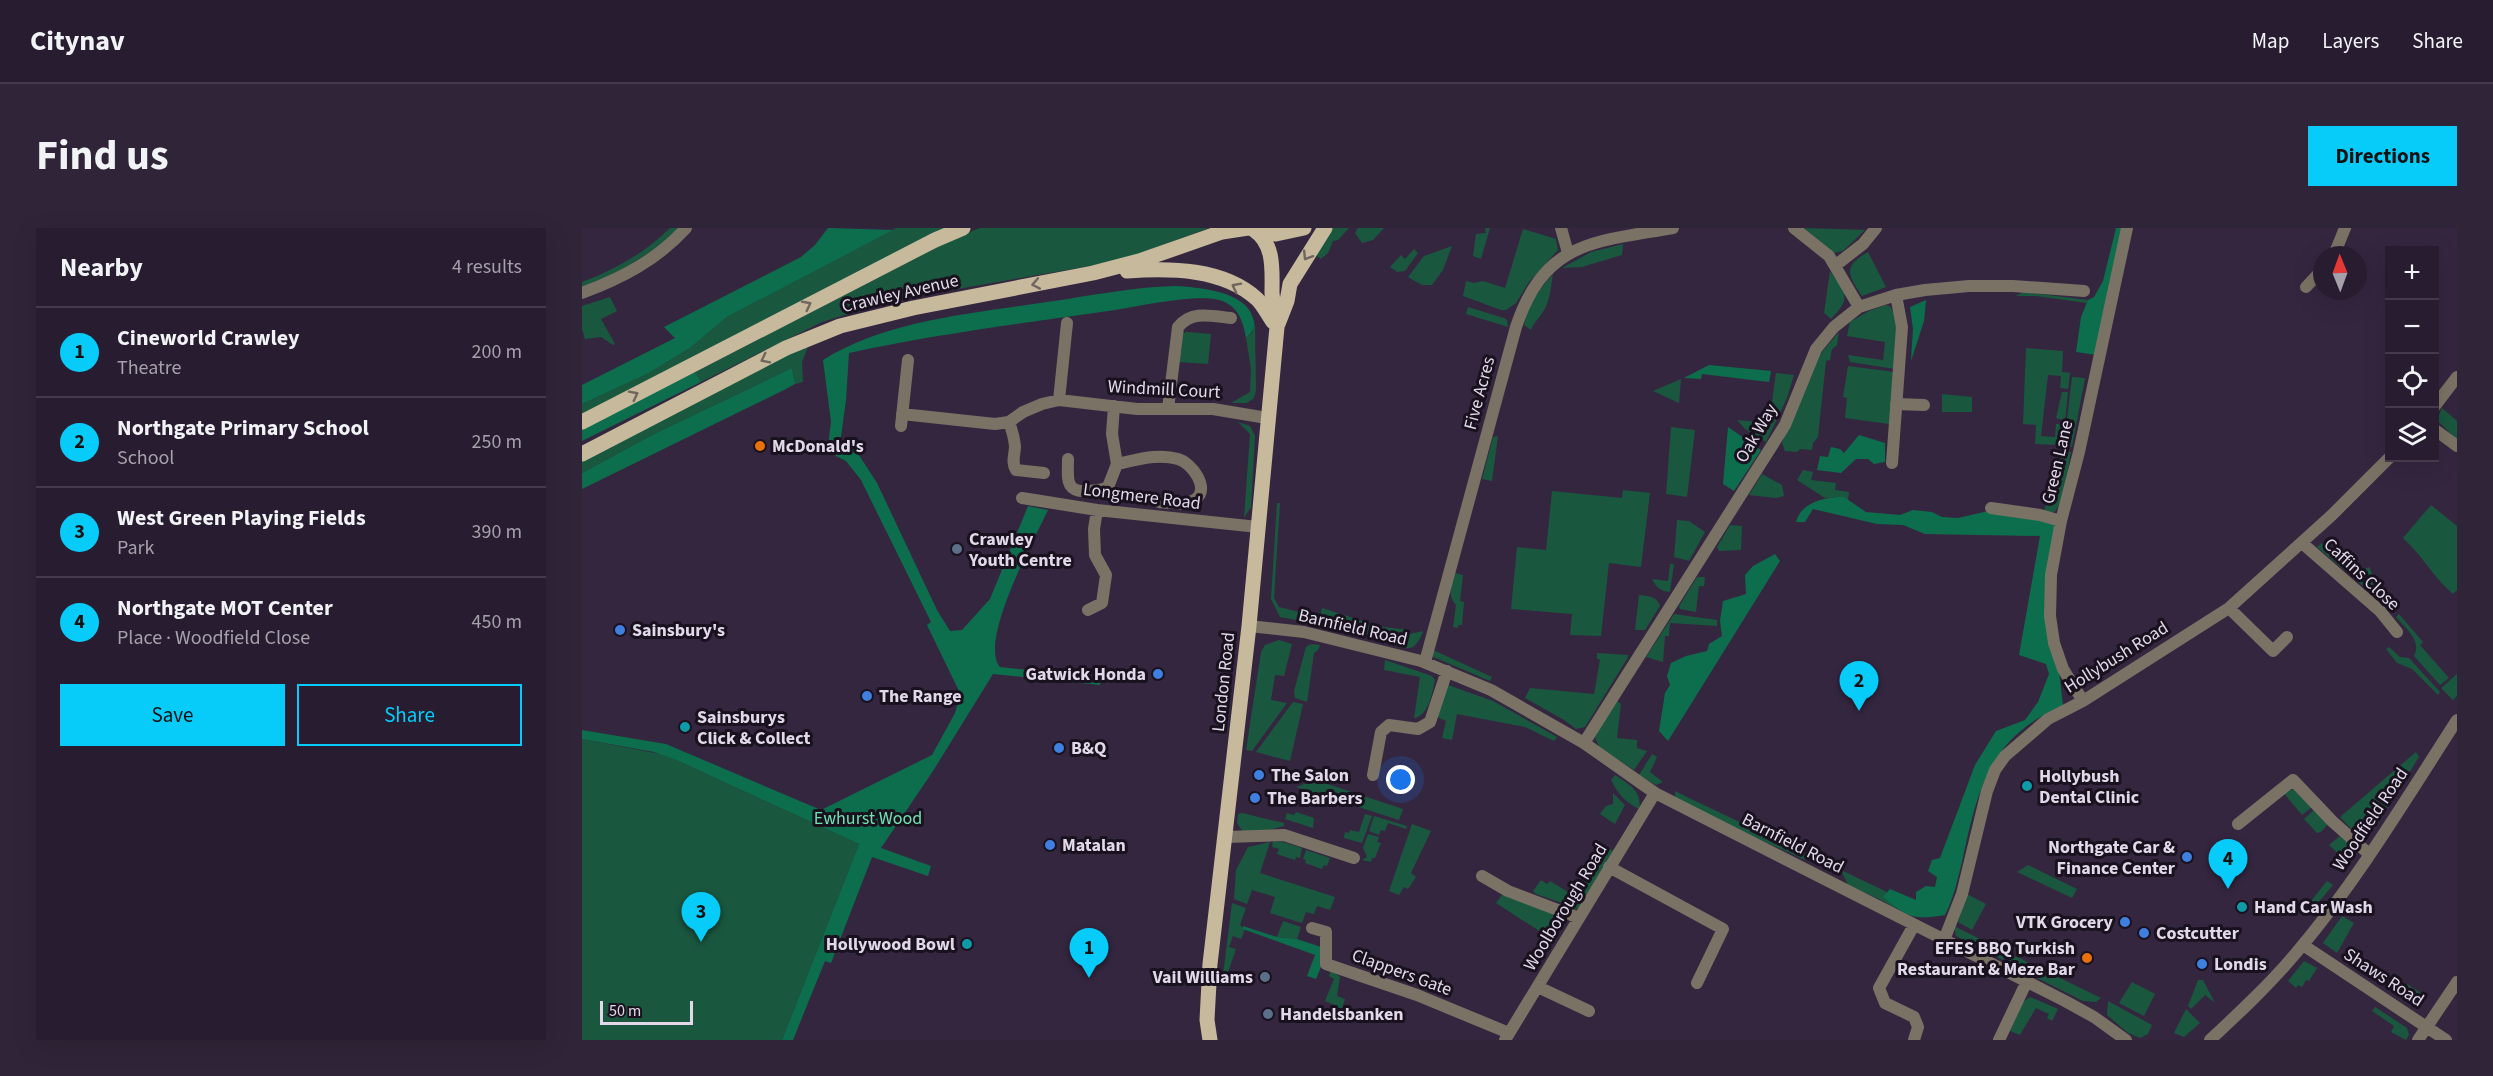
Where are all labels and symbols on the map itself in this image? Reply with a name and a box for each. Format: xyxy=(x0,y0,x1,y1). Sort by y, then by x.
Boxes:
north arrow xyxy=(2313,246,2367,300)
one-way arrow xyxy=(1303,250,1315,260)
street label: Crawley Avenue xyxy=(839,268,961,319)
one-way arrow xyxy=(1031,277,1041,290)
one-way arrow xyxy=(1232,282,1243,294)
one-way arrow xyxy=(801,301,812,313)
one-way arrow xyxy=(761,351,772,363)
street label: Five Acres xyxy=(1458,354,1501,432)
street label: Windmill Court xyxy=(1107,374,1221,405)
one-way arrow xyxy=(628,391,638,402)
street label: Oak Way xyxy=(1729,398,1784,468)
street label: Green Lane xyxy=(2036,418,2079,506)
place label: McDonald's xyxy=(772,434,864,459)
marker: McDonald's xyxy=(753,439,767,453)
street label: Longmere Road xyxy=(1082,477,1202,516)
place label: Crawley Youth Centre xyxy=(968,527,1072,573)
street label: Caffins Close xyxy=(2318,532,2405,616)
marker: Crawley Youth Centre xyxy=(950,542,964,556)
street label: Barnfield Road xyxy=(1296,603,1410,652)
street label: Hollybush Road xyxy=(2059,615,2173,699)
place label: Sainsbury's xyxy=(632,618,725,643)
marker: Sainsbury's xyxy=(613,623,627,637)
street label: London Road xyxy=(1206,631,1241,733)
place label: Gatwick Honda xyxy=(1025,662,1146,687)
pin: 2 xyxy=(1840,662,1878,711)
marker: Gatwick Honda xyxy=(1151,667,1165,681)
place label: The Range xyxy=(879,684,962,709)
marker: The Range xyxy=(860,689,874,703)
place label: Sainsburys Click & Collect xyxy=(697,705,810,751)
marker: Sainsburys Click & Collect xyxy=(678,720,692,734)
place label: B&Q xyxy=(1071,736,1107,761)
marker: B&Q xyxy=(1052,741,1066,755)
place label: The Salon xyxy=(1271,763,1349,788)
street label: Woodfield Road xyxy=(2327,763,2414,876)
place label: Hollybush Dental Clinic xyxy=(2039,764,2140,810)
your location xyxy=(1386,765,1415,794)
marker: The Salon xyxy=(1252,768,1266,782)
marker: Hollybush Dental Clinic xyxy=(2020,779,2034,793)
place label: The Barbers xyxy=(1267,786,1362,811)
marker: The Barbers xyxy=(1248,791,1262,805)
park label: Ewhurst Wood xyxy=(814,806,922,831)
street label: Barnfield Road xyxy=(1738,807,1848,880)
place label: Matalan xyxy=(1062,833,1126,858)
place label: Northgate Car & Finance Center xyxy=(2048,835,2176,881)
marker: Matalan xyxy=(1043,838,1057,852)
street label: Woolborough Road xyxy=(1517,839,1613,976)
pin: 4 xyxy=(2208,840,2248,889)
marker: Northgate Car & Finance Center xyxy=(2180,850,2194,864)
pin: 3 xyxy=(682,892,720,942)
place label: Hand Car Wash xyxy=(2254,895,2373,920)
marker: Hand Car Wash xyxy=(2235,900,2249,914)
place label: VTK Grocery xyxy=(2015,910,2114,935)
marker: VTK Grocery xyxy=(2118,915,2132,929)
place label: Costcutter xyxy=(2156,921,2240,946)
marker: Costcutter xyxy=(2137,926,2151,940)
pin: 1 xyxy=(1070,928,1108,978)
place label: Hollywood Bowl xyxy=(826,932,955,957)
place label: EFES BBQ Turkish Restaurant & Meze Bar xyxy=(1897,936,2076,982)
marker: Hollywood Bowl xyxy=(960,937,974,951)
street label: Shaws Road xyxy=(2339,942,2429,1013)
street label: Clappers Gate xyxy=(1348,943,1455,1002)
marker: EFES BBQ Turkish Restaurant & Meze Bar xyxy=(2080,951,2094,965)
place label: Londis xyxy=(2214,952,2267,977)
marker: Londis xyxy=(2195,957,2209,971)
place label: Vail Williams xyxy=(1152,965,1253,990)
marker: Vail Williams xyxy=(1258,970,1272,984)
scale bar xyxy=(600,998,693,1026)
place label: Handelsbanken xyxy=(1280,1002,1404,1027)
marker: Handelsbanken xyxy=(1261,1007,1275,1021)

